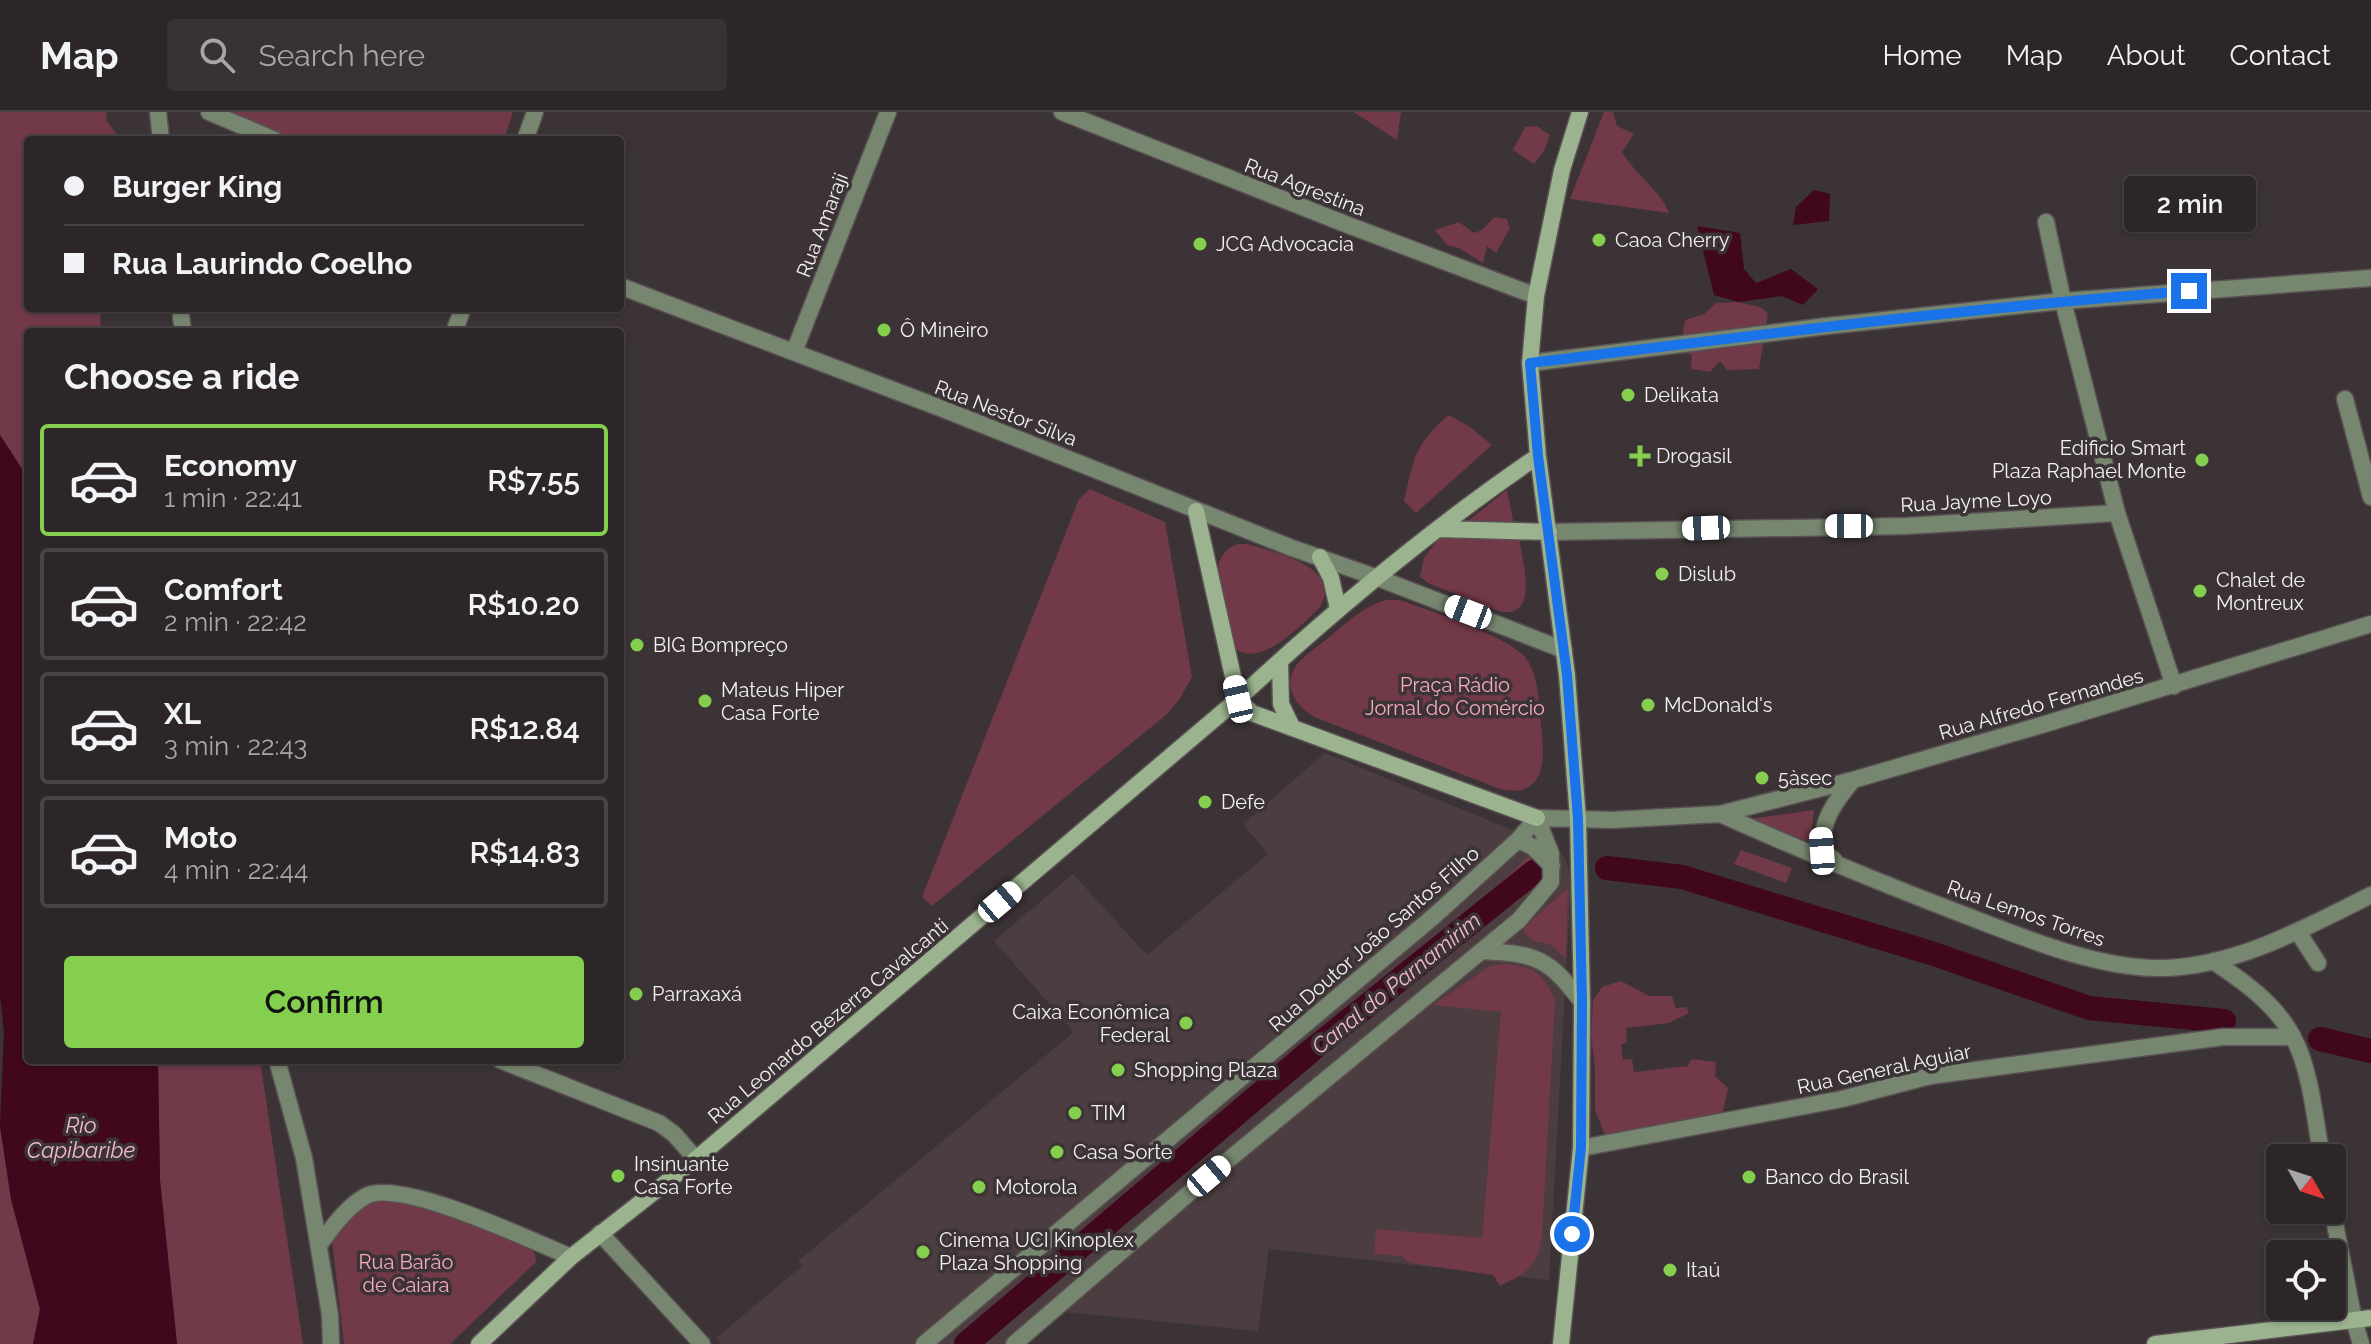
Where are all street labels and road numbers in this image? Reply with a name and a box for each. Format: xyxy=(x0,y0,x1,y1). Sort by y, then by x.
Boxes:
street label: Rua Agrestina xyxy=(1241,153,1369,221)
street label: Rua Amaraji xyxy=(791,169,853,281)
street label: Rua Nestor Silva xyxy=(931,375,1081,451)
street label: Rua Jayme Loyo xyxy=(1900,485,2052,517)
street label: Rua Alfredo Fernandes xyxy=(1936,663,2146,745)
street label: Rua Doutor João Santos Filho xyxy=(1264,841,1484,1037)
street label: Rua Lemos Torres xyxy=(1944,875,2108,951)
street label: Rua Leonardo Bezerra Cavalcanti xyxy=(703,913,953,1129)
street label: Rua General Aguiar xyxy=(1795,1039,1973,1099)

